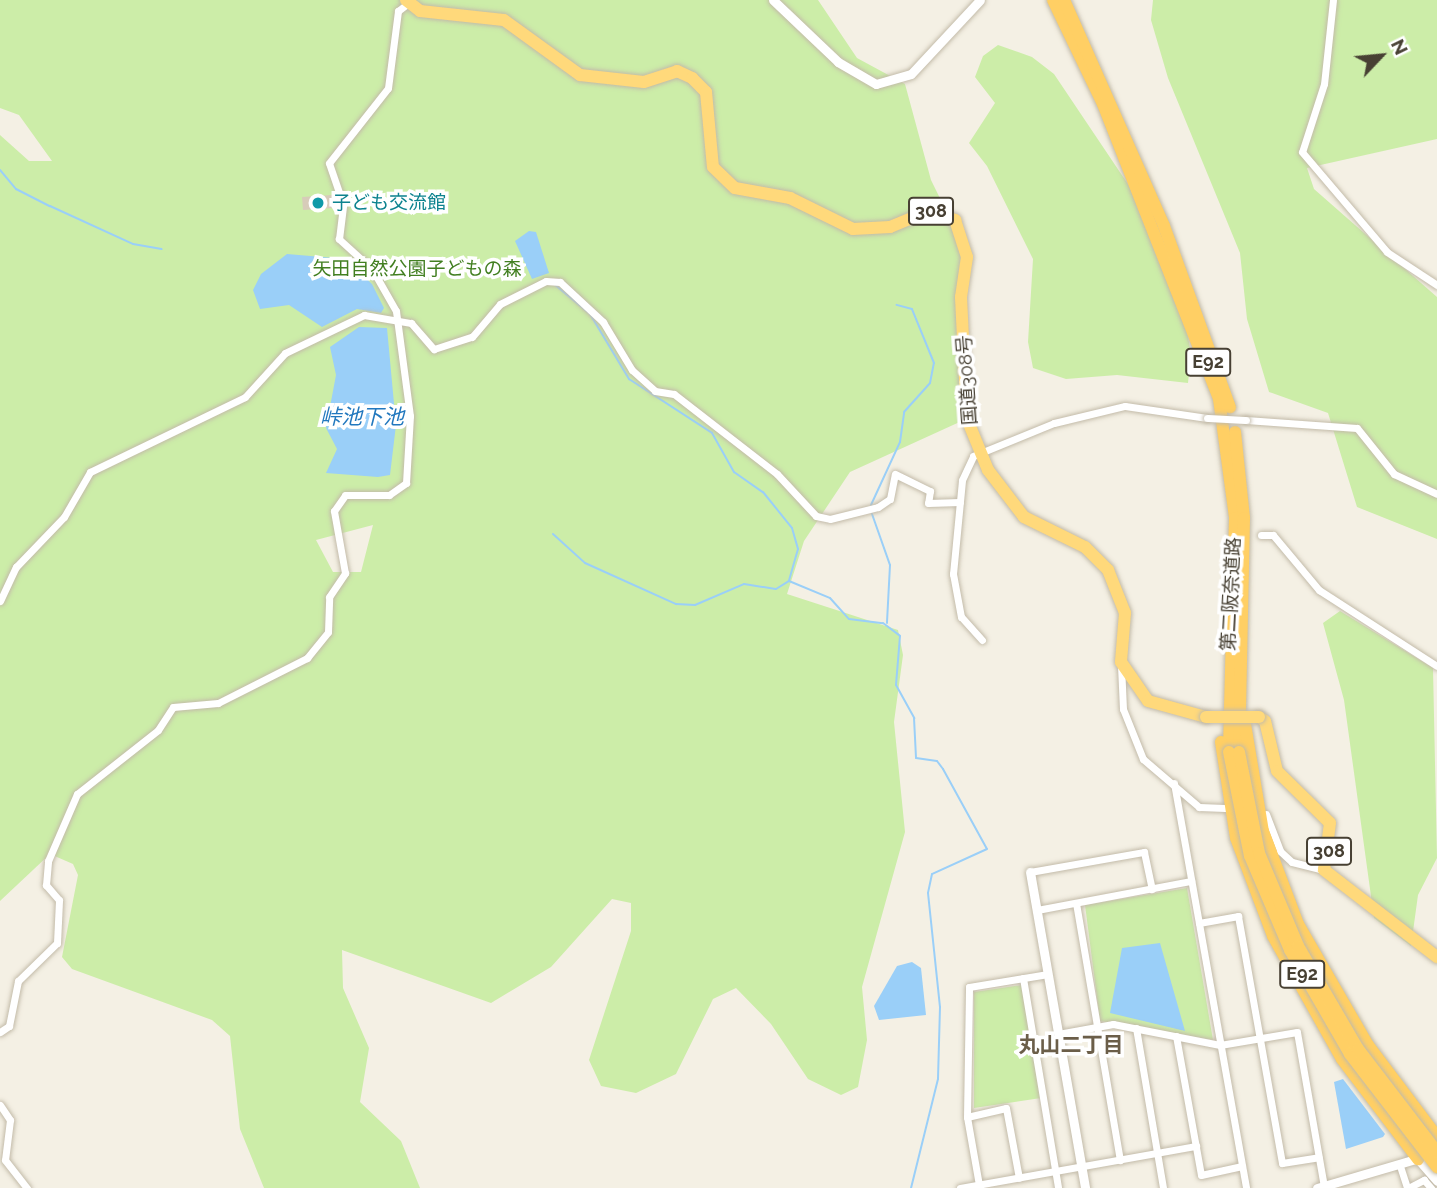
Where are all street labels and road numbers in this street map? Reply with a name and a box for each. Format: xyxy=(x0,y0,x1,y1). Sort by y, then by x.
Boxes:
road number: 308 xyxy=(906,196,956,226)
street label: 国道308号 xyxy=(952,334,982,426)
road number: E92 xyxy=(1184,348,1232,376)
street label: 第二阪奈道路 xyxy=(1217,536,1245,652)
road number: 308 xyxy=(1304,836,1354,866)
road number: E92 xyxy=(1278,959,1326,988)

